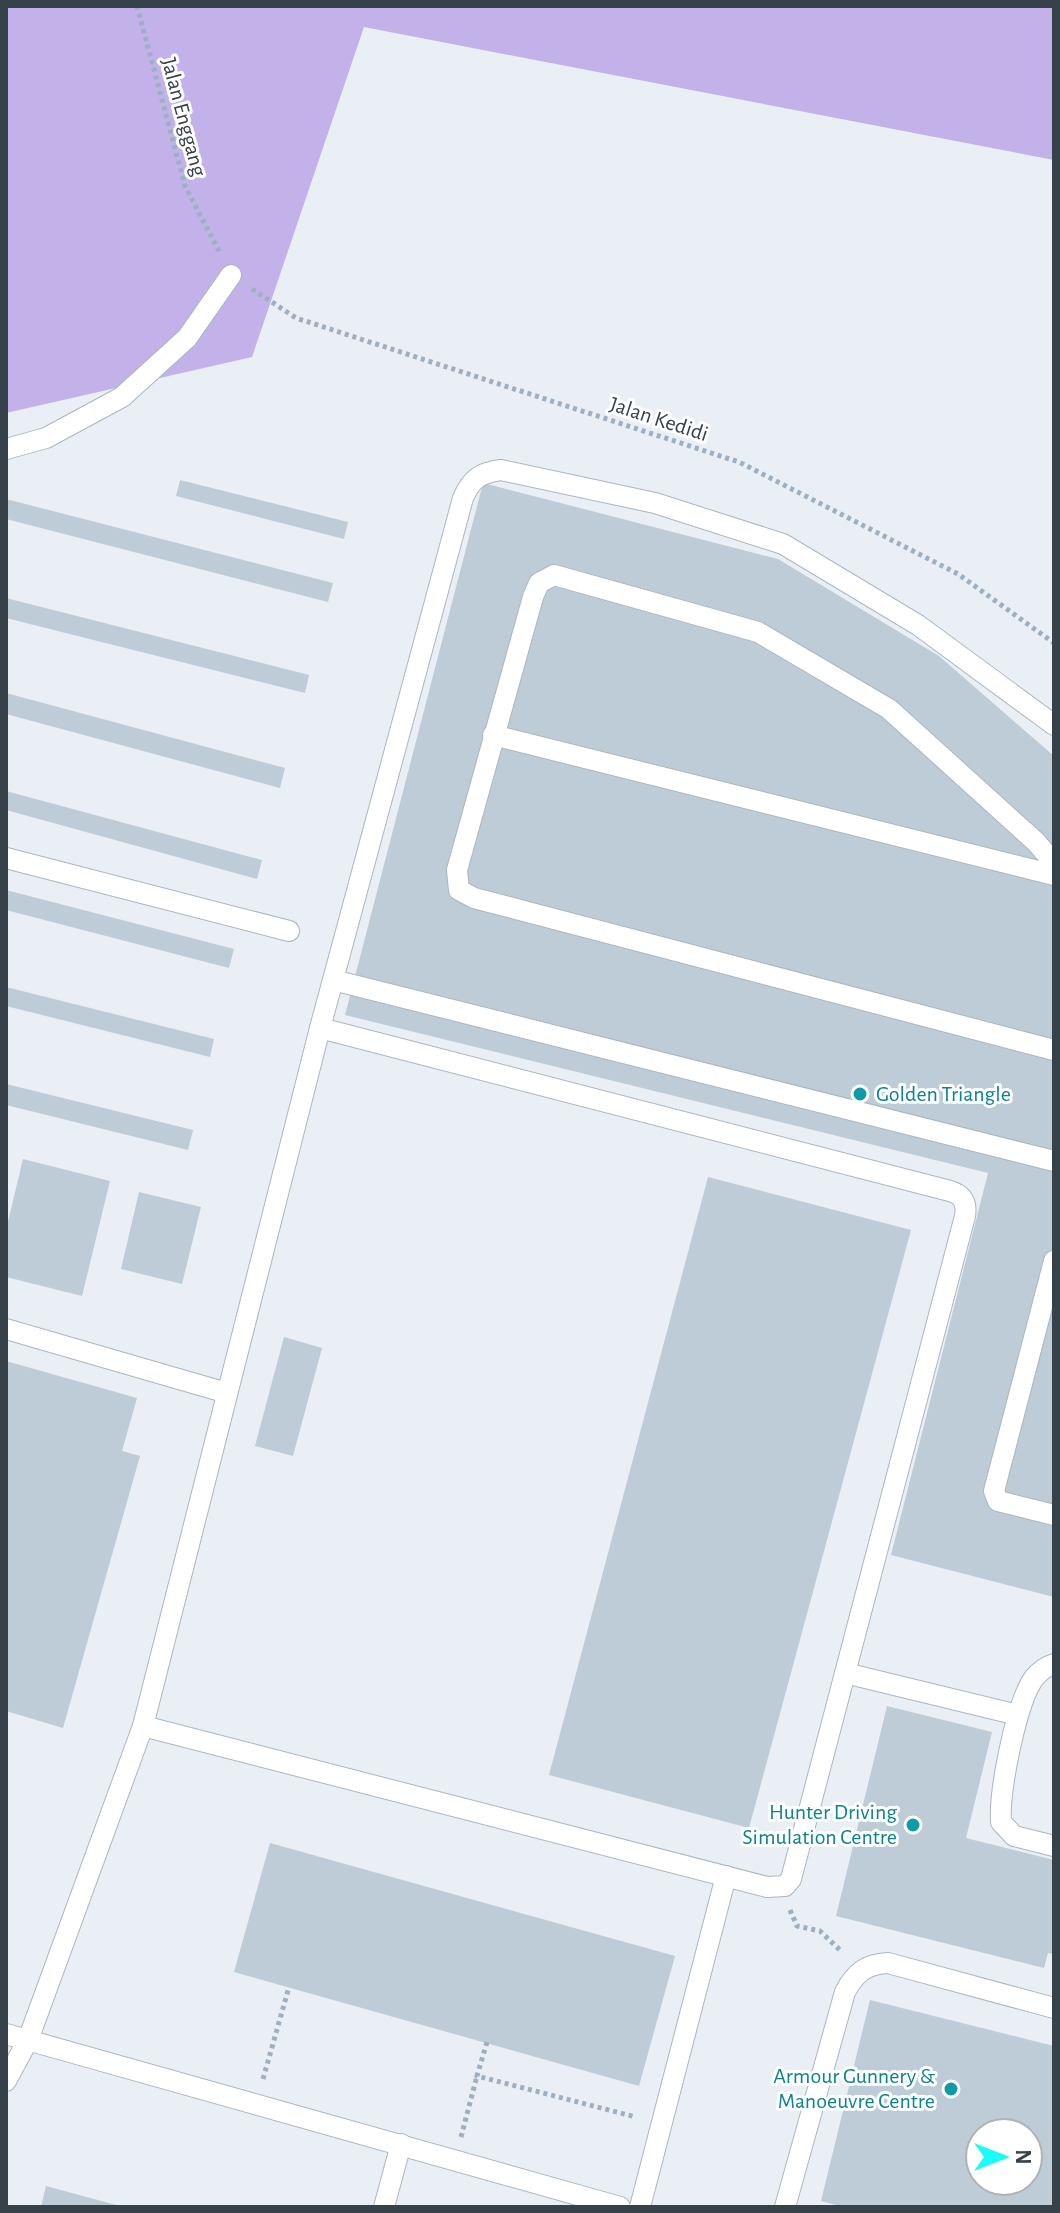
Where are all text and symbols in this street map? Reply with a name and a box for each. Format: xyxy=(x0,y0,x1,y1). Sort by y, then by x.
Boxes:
street label: Jalan Enggang xyxy=(158,55,210,179)
street label: Jalan Kedidi xyxy=(607,393,711,445)
place label: Golden Triangle xyxy=(876,1083,1011,1105)
marker: Golden Triangle xyxy=(851,1085,869,1103)
place label: Hunter Driving Simulation Centre xyxy=(742,1801,897,1848)
marker: Hunter Driving Simulation Centre xyxy=(904,1816,922,1834)
place label: Armour Gunnery & Manoeuvre Centre xyxy=(773,2065,936,2112)
marker: Armour Gunnery & Manoeuvre Centre xyxy=(942,2080,960,2098)
north arrow xyxy=(964,2117,1044,2197)
text: N xyxy=(1012,2149,1034,2165)

